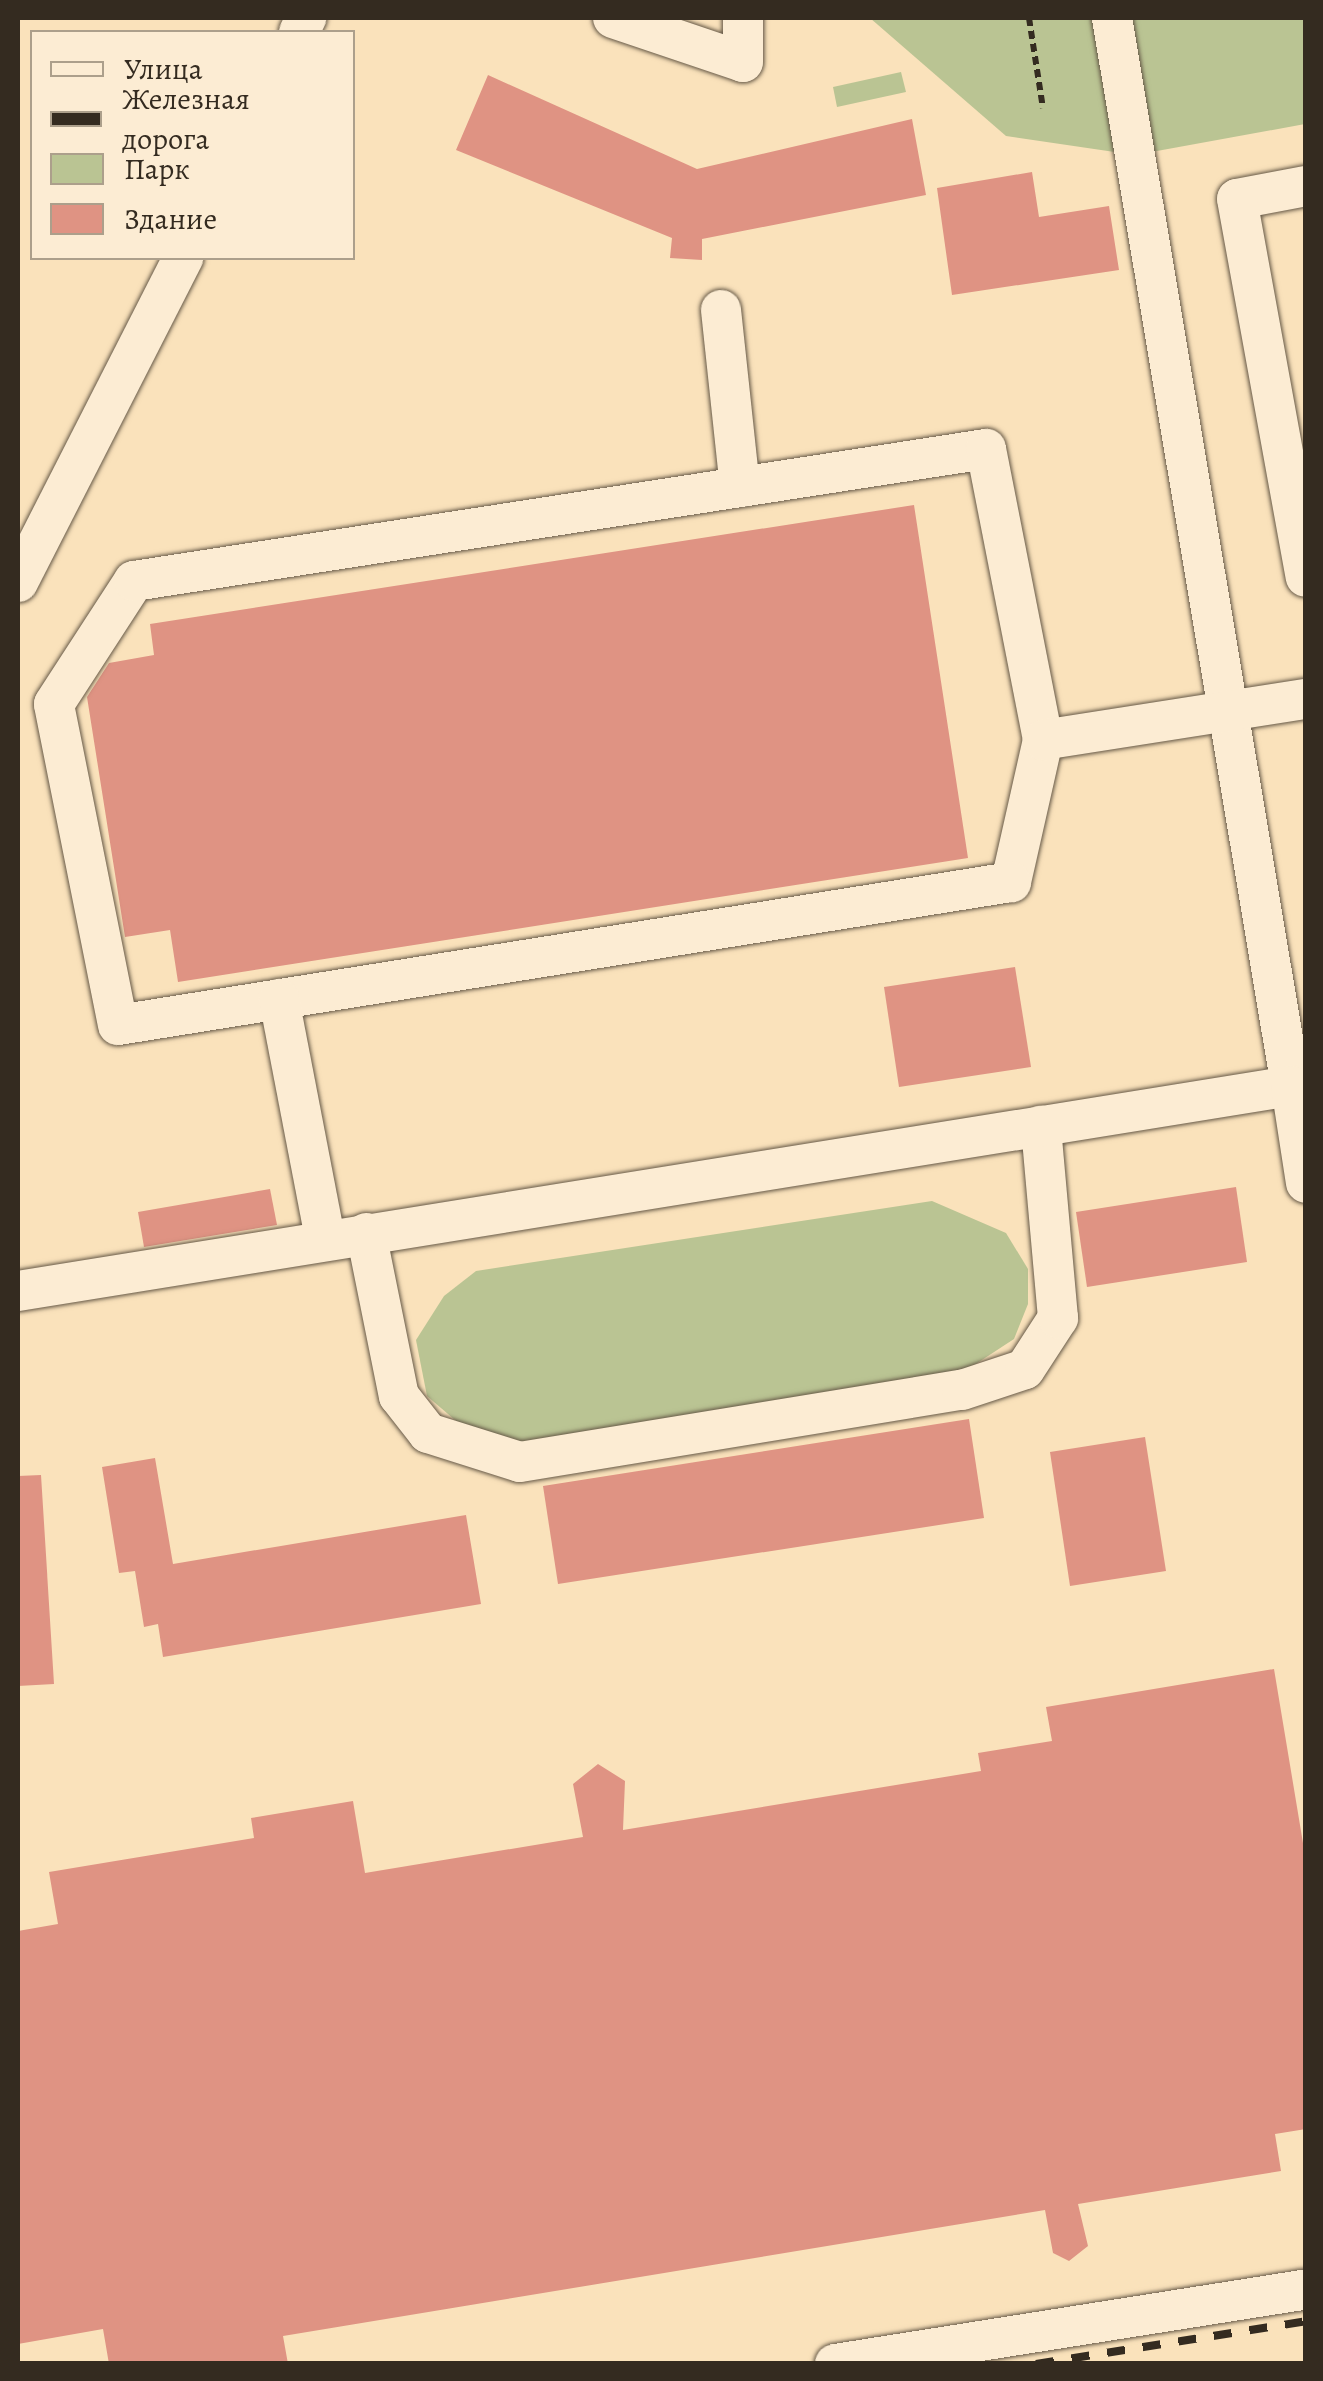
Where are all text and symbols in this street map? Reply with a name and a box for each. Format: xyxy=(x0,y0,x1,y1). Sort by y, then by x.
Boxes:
legend xyxy=(30,30,355,260)
text: Улица xyxy=(124,49,203,89)
text: Железная дорога xyxy=(122,79,250,159)
text: Парк xyxy=(124,149,190,189)
text: Здание xyxy=(124,199,217,239)

